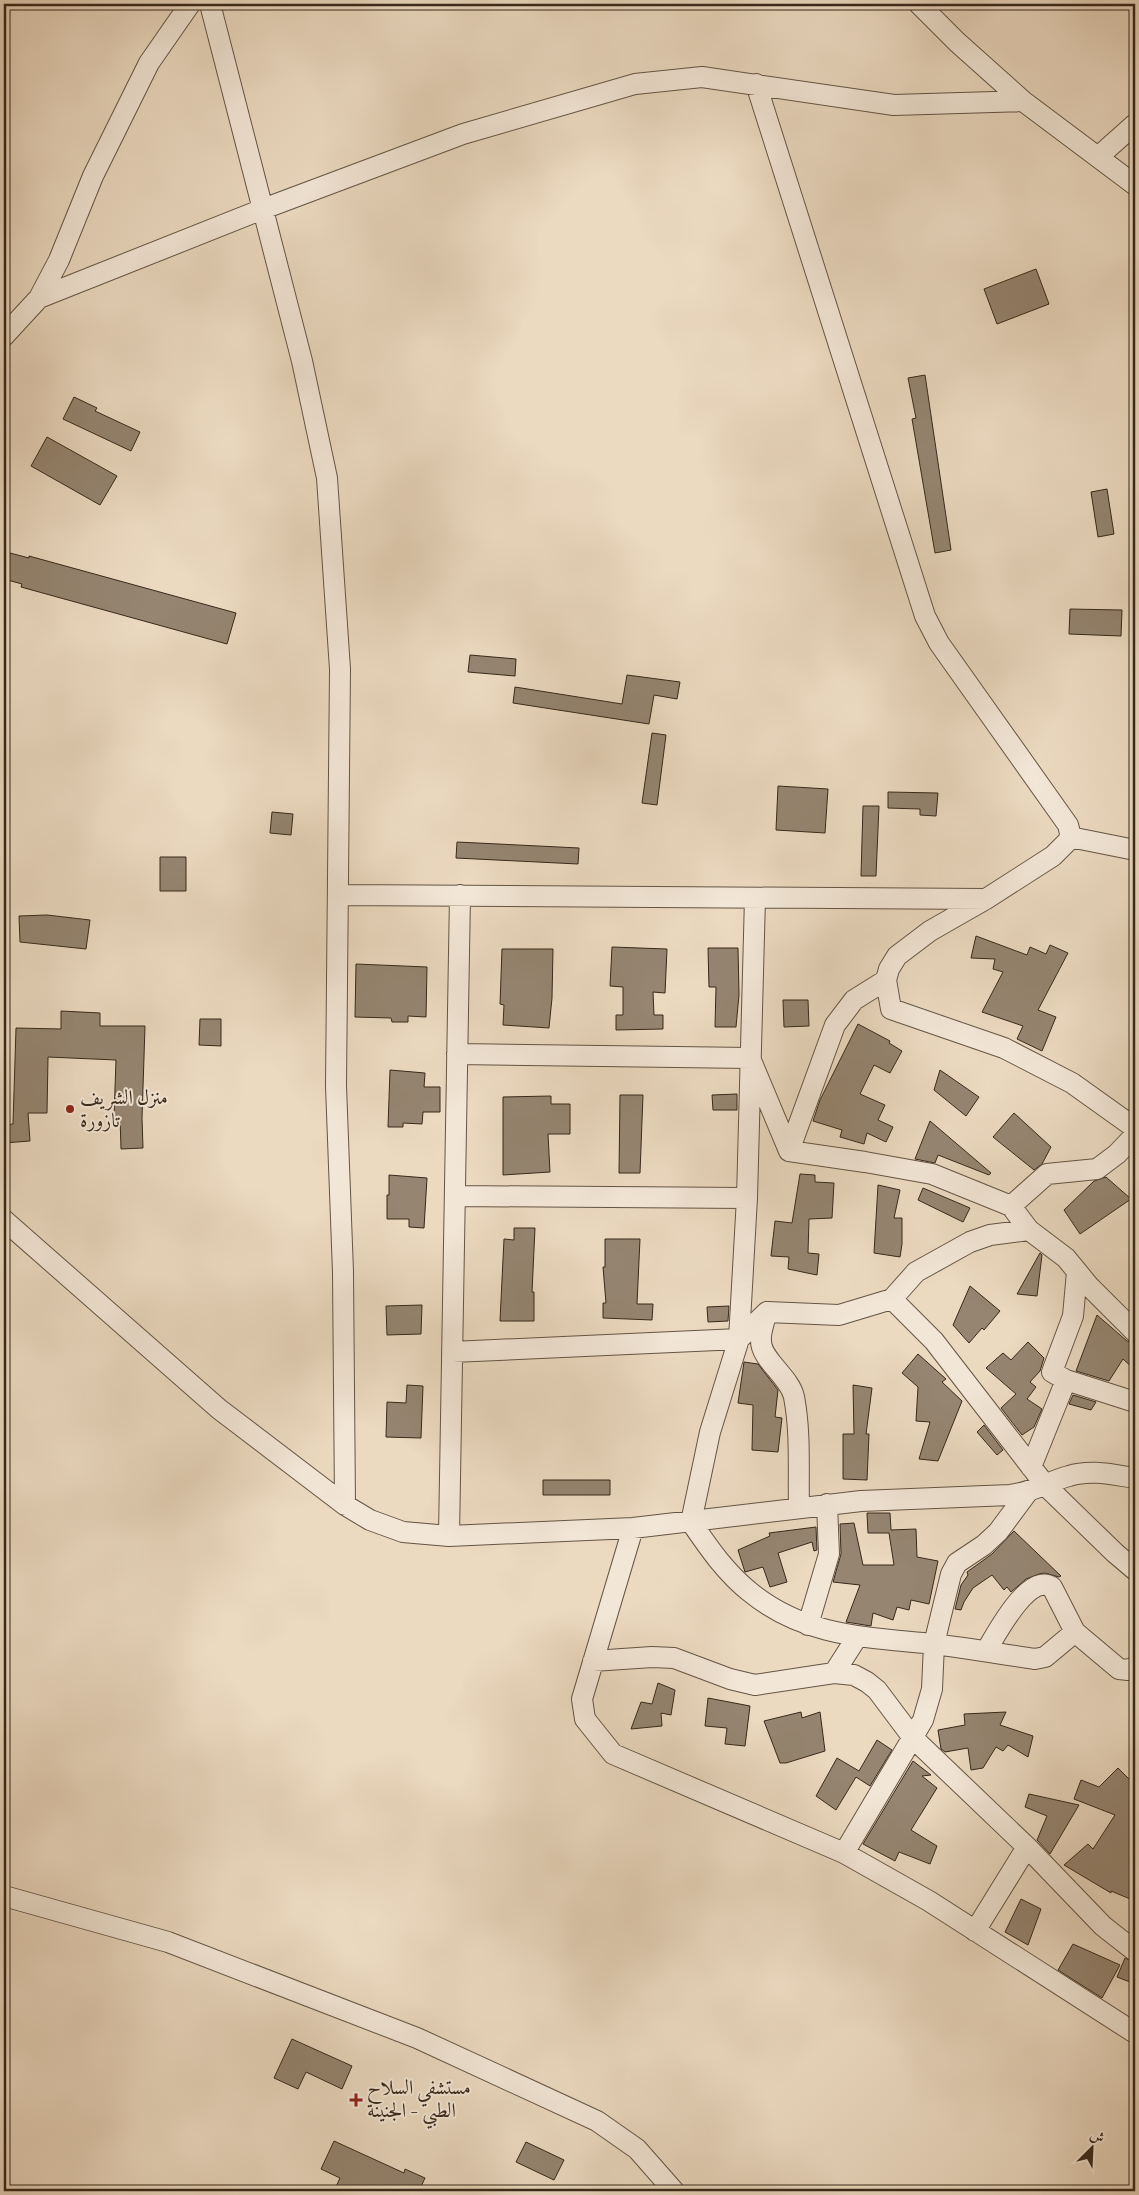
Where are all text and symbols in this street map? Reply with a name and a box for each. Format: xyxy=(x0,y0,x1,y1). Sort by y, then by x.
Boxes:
place label: منزل الشريف تازورة xyxy=(80,1086,168,1134)
marker: منزل الشريف تازورة xyxy=(64,1103,76,1115)
place label: مستشفي السلاح الطبي - الجنينة xyxy=(367,2076,471,2129)
marker: مستشفي السلاح الطبي - الجنينة xyxy=(349,2093,363,2107)
north arrow xyxy=(1066,2122,1116,2172)
text: ش xyxy=(1087,2126,1107,2148)

